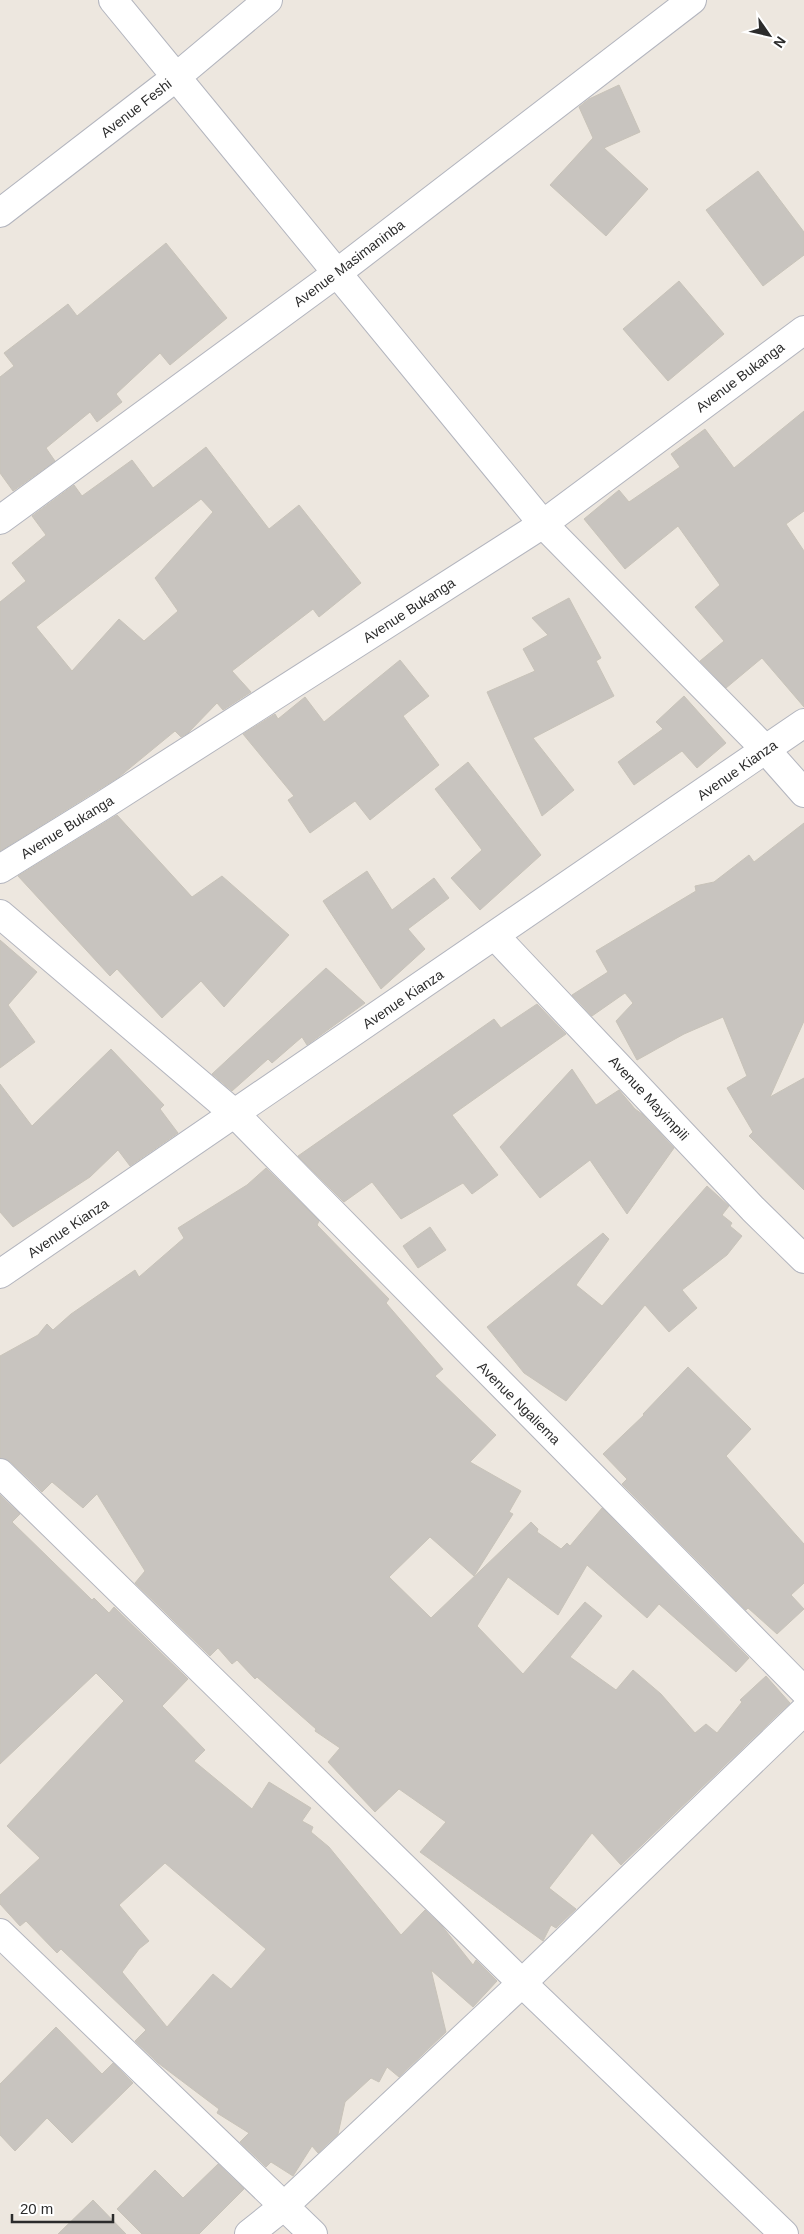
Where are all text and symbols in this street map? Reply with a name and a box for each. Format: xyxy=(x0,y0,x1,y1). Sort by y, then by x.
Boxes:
north arrow xyxy=(744,10,794,60)
text: N xyxy=(770,34,789,51)
street label: Avenue Feshi xyxy=(97,75,175,141)
street label: Avenue Masimaninba xyxy=(291,216,408,310)
street label: Avenue Bukanga xyxy=(693,338,787,415)
street label: Avenue Bukanga xyxy=(360,574,458,646)
street label: Avenue Kianza xyxy=(694,736,780,803)
street label: Avenue Bukanga xyxy=(18,792,117,862)
street label: Avenue Kianza xyxy=(360,966,447,1032)
street label: Avenue Mayimpili xyxy=(606,1053,692,1143)
street label: Avenue Kianza xyxy=(25,1195,112,1261)
street label: Avenue Ngaliema xyxy=(474,1358,564,1448)
scale bar xyxy=(12,2192,114,2224)
text: 20 m xyxy=(20,2200,53,2217)

